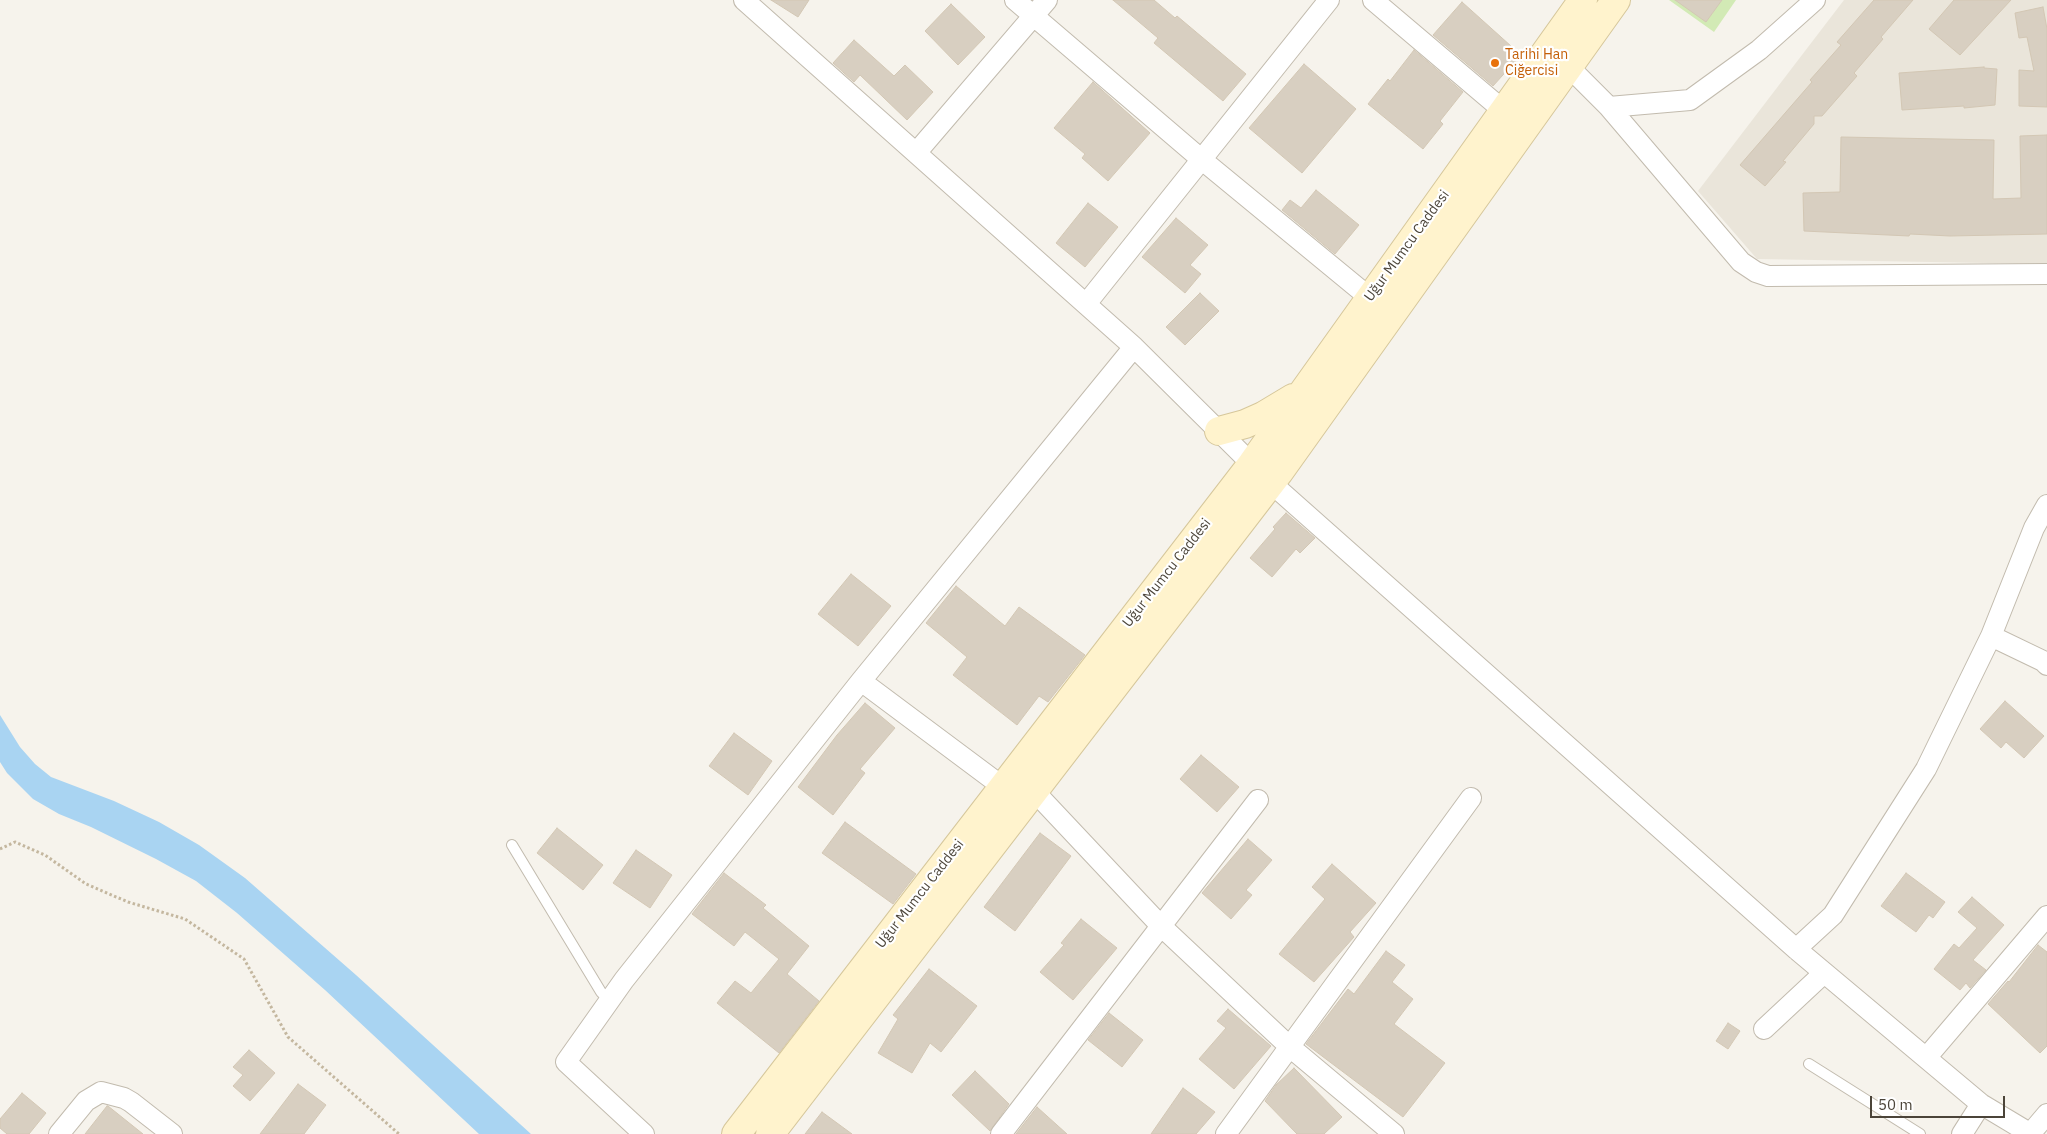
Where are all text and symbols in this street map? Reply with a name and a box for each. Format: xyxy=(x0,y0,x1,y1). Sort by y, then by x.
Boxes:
place label: Tarihi Han Ciğercisi xyxy=(1505,47,1568,80)
marker: Tarihi Han Ciğercisi xyxy=(1489,57,1501,69)
street label: Uğur Mumcu Caddesi xyxy=(1361,187,1453,305)
street label: Uğur Mumcu Caddesi xyxy=(1119,515,1215,631)
street label: Uğur Mumcu Caddesi xyxy=(872,836,968,952)
scale bar xyxy=(1872,1086,2007,1118)
text: 50 m xyxy=(1878,1095,1913,1114)

